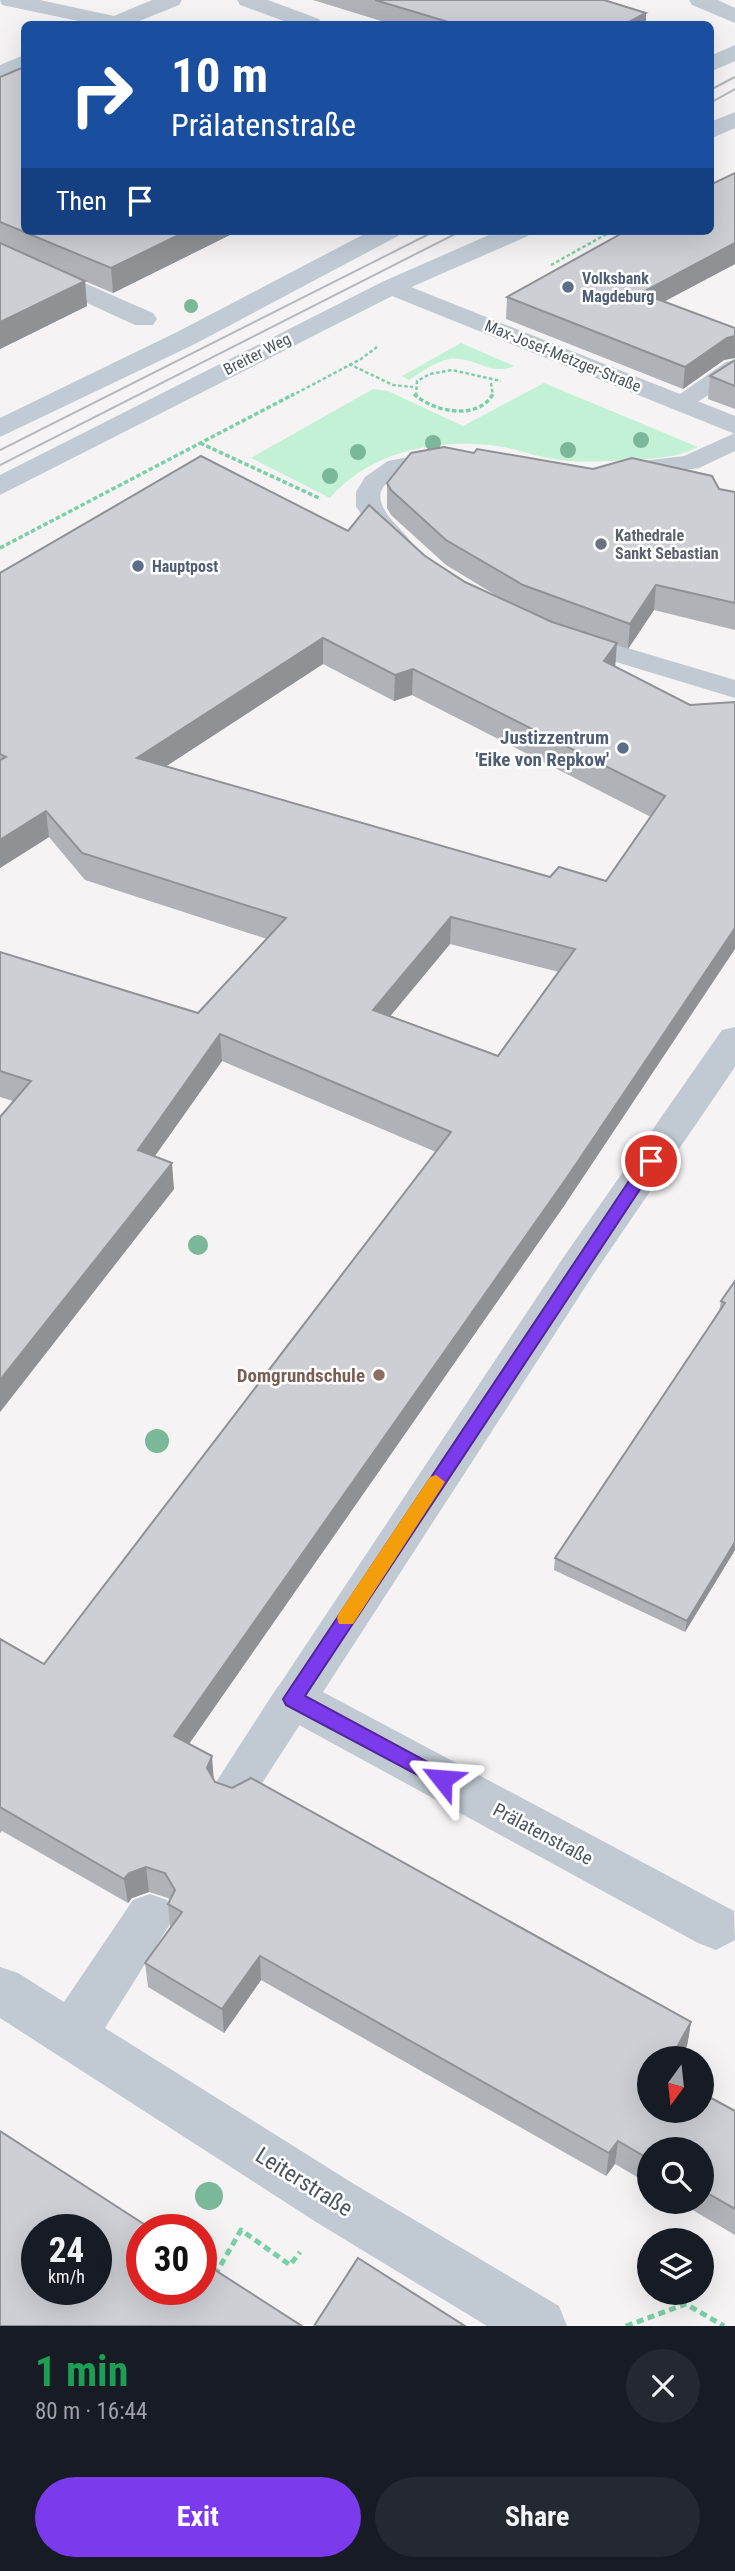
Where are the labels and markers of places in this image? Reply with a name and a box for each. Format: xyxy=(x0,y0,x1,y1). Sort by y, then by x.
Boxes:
place label: Volksbank Magdeburg xyxy=(582,269,654,306)
marker: Volksbank Magdeburg xyxy=(560,279,576,295)
place label: Kathedrale Sankt Sebastian xyxy=(615,526,719,563)
marker: Kathedrale Sankt Sebastian xyxy=(593,536,609,552)
place label: Hauptpost xyxy=(152,557,218,576)
marker: Hauptpost xyxy=(130,558,146,574)
place label: Justizzentrum 'Eike von Repkow' xyxy=(475,726,609,771)
marker: Justizzentrum 'Eike von Repkow' xyxy=(615,740,631,756)
pin xyxy=(621,1131,681,1191)
place label: Domgrundschule xyxy=(237,1364,365,1387)
marker: Domgrundschule xyxy=(371,1367,387,1383)

